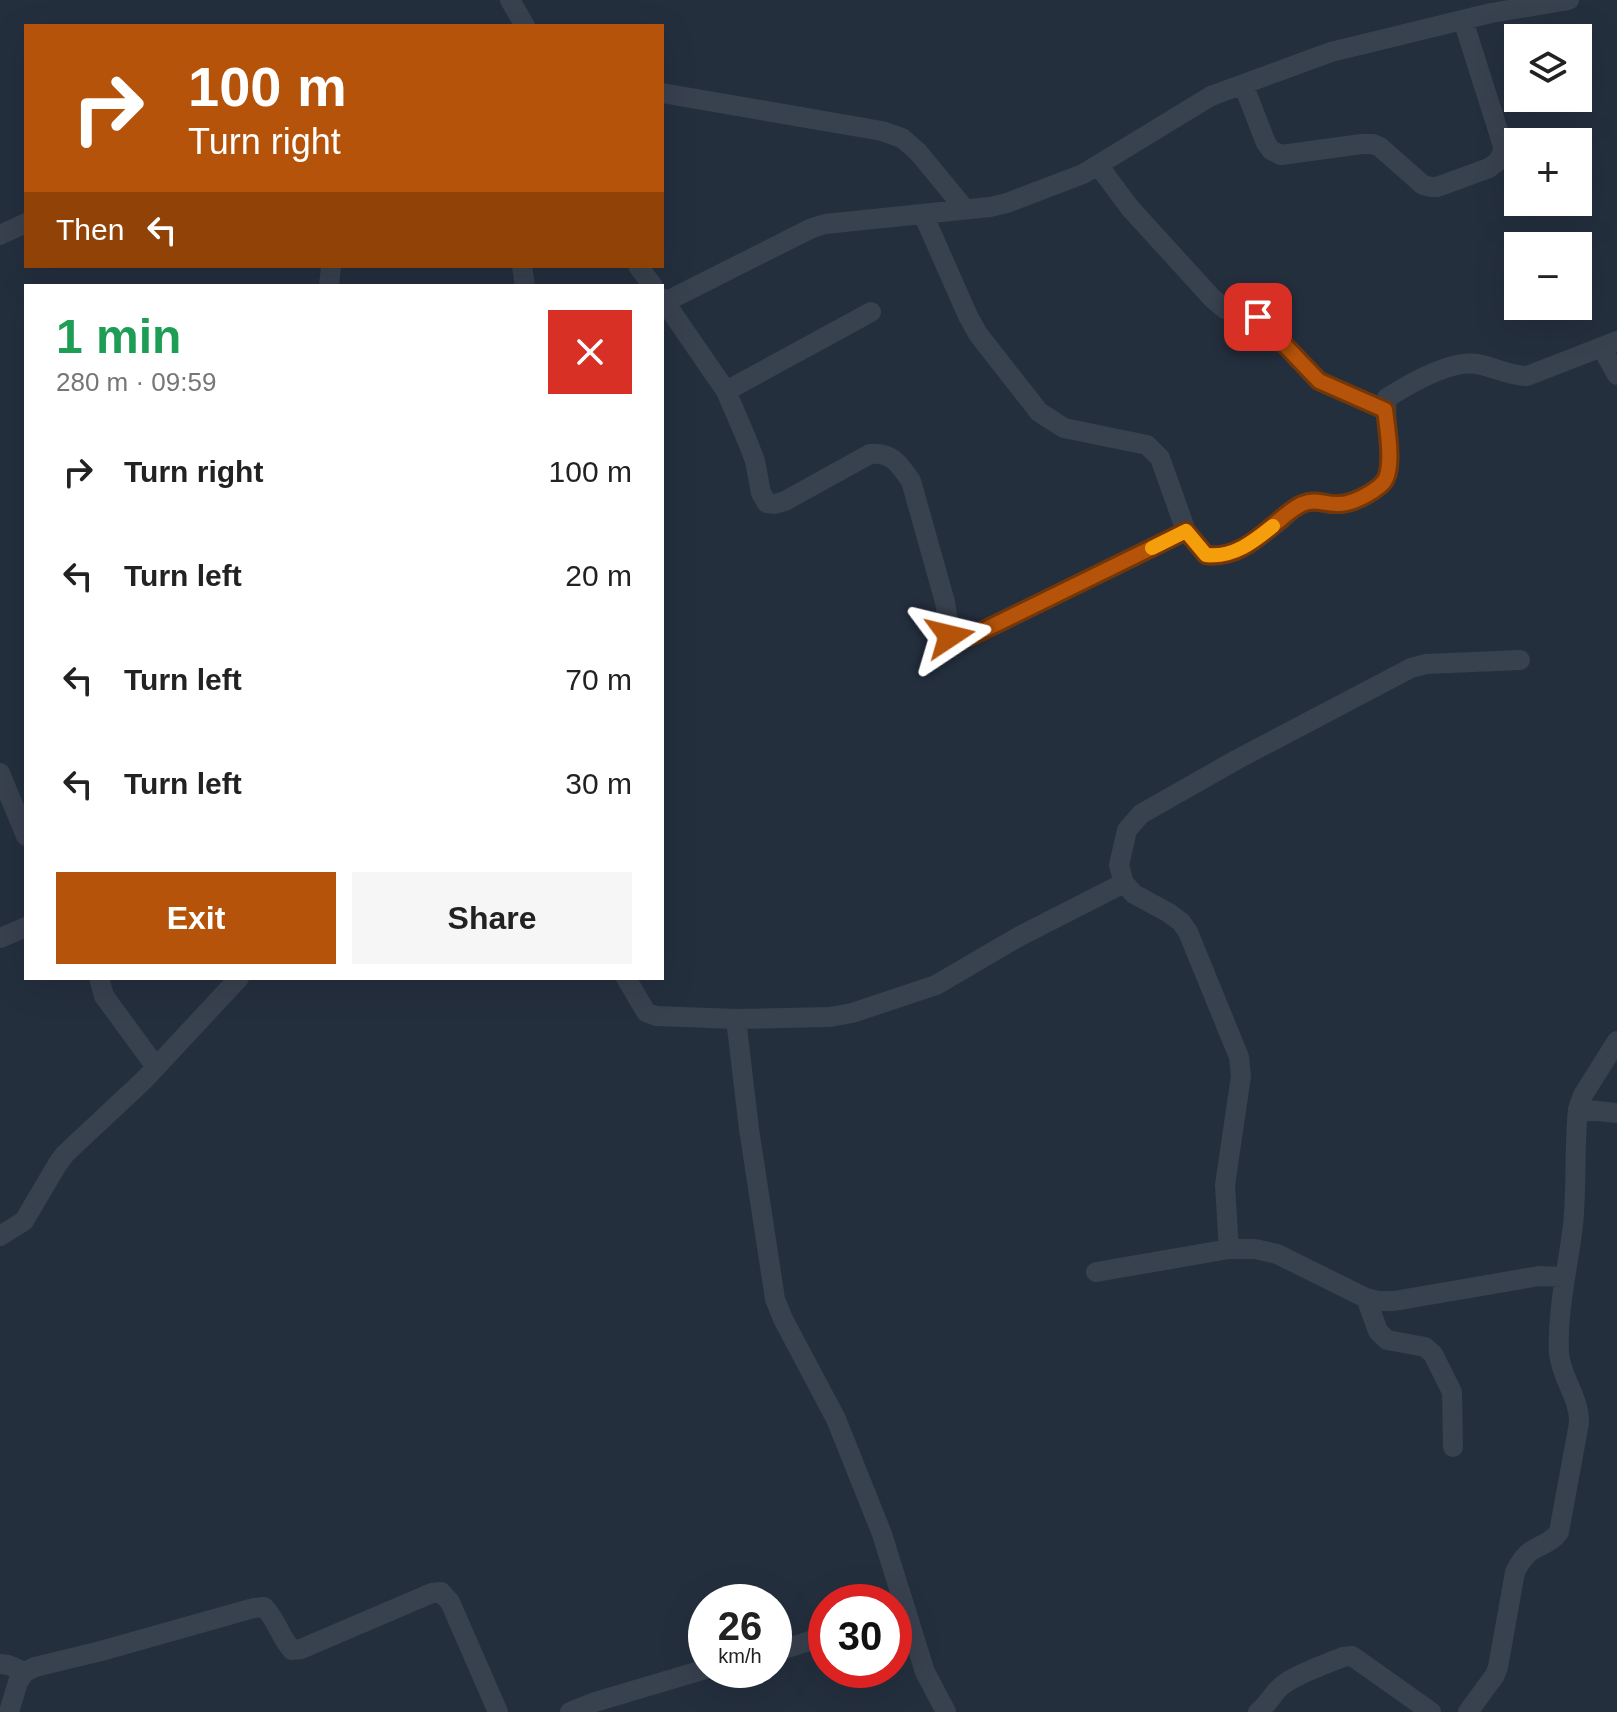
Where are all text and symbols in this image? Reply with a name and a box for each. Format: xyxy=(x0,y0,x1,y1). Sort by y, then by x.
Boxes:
map controls xyxy=(1504,24,1592,320)
button: layers xyxy=(1504,24,1592,112)
text: 100 m xyxy=(188,55,347,118)
icon: right xyxy=(56,56,160,160)
text: Turn right xyxy=(188,121,341,162)
button: + xyxy=(1504,128,1592,216)
icon: left xyxy=(140,208,184,252)
text: Then xyxy=(56,213,124,246)
button: − xyxy=(1504,232,1592,320)
pin xyxy=(1224,283,1292,351)
icon: arrive xyxy=(1236,295,1280,339)
text: 1 min xyxy=(56,310,181,363)
button: close xyxy=(548,310,632,394)
text: 280 m · 09:59 xyxy=(56,367,216,397)
icon: right xyxy=(56,450,100,494)
text: Turn right xyxy=(124,455,263,488)
text: 100 m xyxy=(549,455,632,488)
icon: left xyxy=(56,554,100,598)
text: Turn left xyxy=(124,559,242,592)
text: 20 m xyxy=(565,559,632,592)
position arrow xyxy=(908,594,992,678)
icon: left xyxy=(56,658,100,702)
text: Turn left xyxy=(124,663,242,696)
text: 70 m xyxy=(565,663,632,696)
icon: left xyxy=(56,762,100,806)
text: Turn left xyxy=(124,767,242,800)
text: 30 m xyxy=(565,767,632,800)
button: Exit xyxy=(56,872,336,964)
button: Share xyxy=(352,872,632,964)
speed limit sign: 30 xyxy=(808,1584,912,1688)
text: 26 xyxy=(718,1604,762,1648)
text: km/h xyxy=(718,1645,762,1667)

